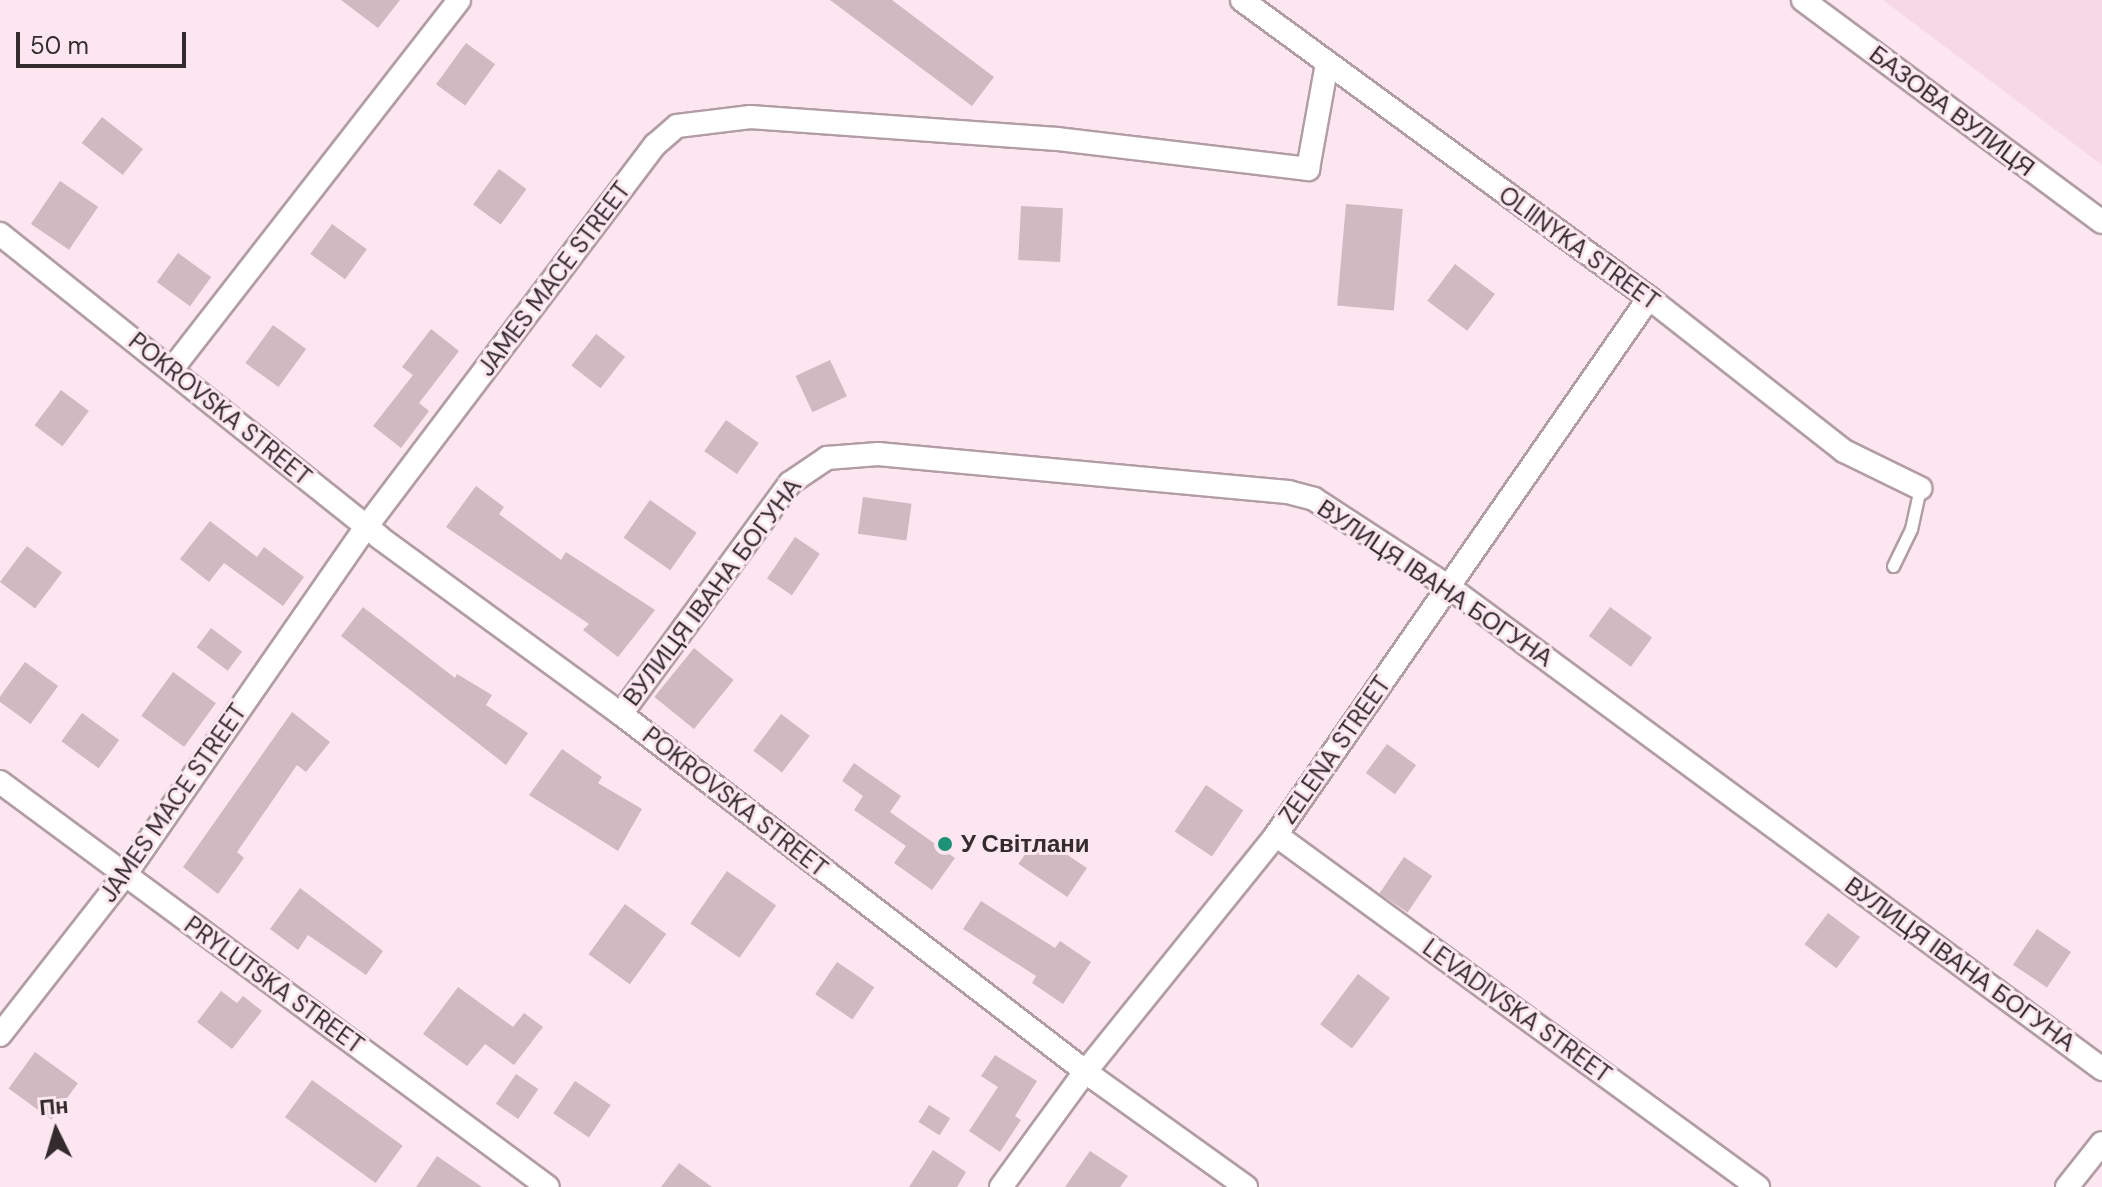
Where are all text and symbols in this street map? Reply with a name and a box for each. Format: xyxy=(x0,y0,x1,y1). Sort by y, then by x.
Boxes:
scale bar xyxy=(20,16,190,66)
text: 50 m xyxy=(30,30,89,61)
street label: БАЗОВА ВУЛИЦЯ xyxy=(1864,40,2040,182)
street label: JAMES MACE STREET xyxy=(472,176,636,382)
street label: OLIINYKA STREET xyxy=(1493,180,1665,316)
street label: POKROVSKA STREET xyxy=(123,327,317,491)
street label: ВУЛИЦЯ ІВАНА БОГУНА xyxy=(617,473,807,711)
street label: ВУЛИЦЯ ІВАНА БОГУНА xyxy=(1312,493,1558,673)
street label: ZELENA STREET xyxy=(1273,671,1397,829)
street label: JAMES MACE STREET xyxy=(94,698,252,908)
street label: POKROVSKA STREET xyxy=(637,721,833,883)
place label: У Світлани xyxy=(961,830,1090,858)
marker: У Світлани xyxy=(936,835,954,853)
street label: ВУЛИЦЯ ІВАНА БОГУНА xyxy=(1839,871,2081,1057)
street label: PRYLUTSKA STREET xyxy=(179,910,369,1060)
street label: LEVADIVSKA STREET xyxy=(1417,933,1617,1089)
north arrow xyxy=(16,1091,96,1171)
text: Пн xyxy=(38,1091,70,1122)

